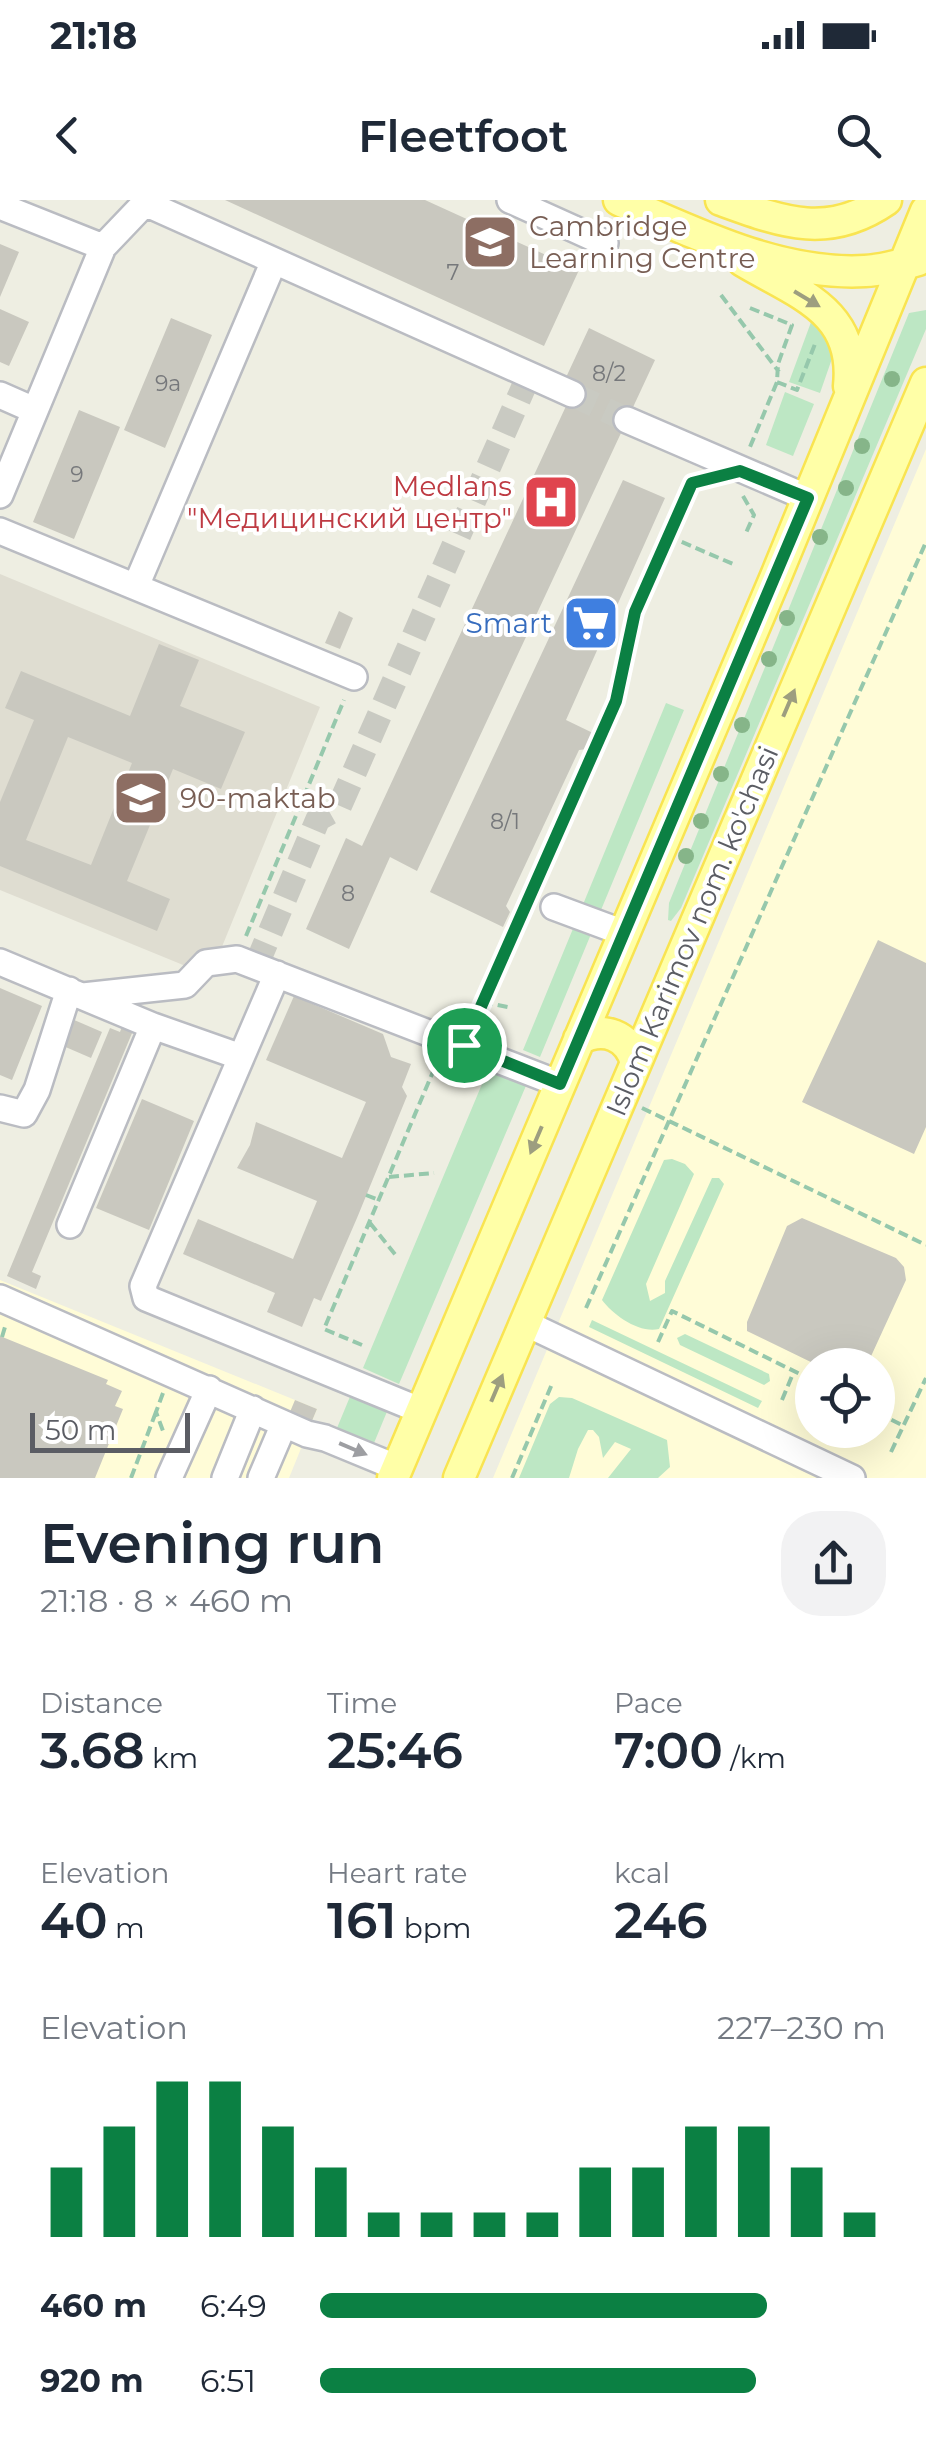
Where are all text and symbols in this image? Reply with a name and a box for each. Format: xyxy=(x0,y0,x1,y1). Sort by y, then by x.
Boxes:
text: 21:18 xyxy=(50,12,137,59)
icon: back xyxy=(40,108,95,163)
text: Fleetfoot xyxy=(358,108,568,163)
icon: search xyxy=(831,108,886,163)
place label: Cambridge Learning Centre xyxy=(529,209,755,275)
school or university icon: Cambridge Learning Centre xyxy=(460,212,520,272)
house number: 7 xyxy=(447,259,460,286)
one-way arrow xyxy=(793,290,821,307)
house number: 8/2 xyxy=(592,360,626,387)
house number: 9а xyxy=(155,370,181,397)
house number: 9 xyxy=(70,461,84,488)
place label: Medlans "Медицинский центр" xyxy=(187,469,512,535)
hospital icon: Medlans "Медицинский центр" xyxy=(521,472,581,532)
supermarket icon: Smart xyxy=(561,593,621,653)
place label: Smart xyxy=(466,606,552,640)
one-way arrow xyxy=(782,688,798,718)
street label: Islom Karimov nom. ko'chasi xyxy=(599,741,785,1121)
school or university icon: 90-maktab xyxy=(111,768,171,828)
place label: 90-maktab xyxy=(180,781,336,815)
house number: 8/1 xyxy=(490,808,520,835)
house number: 8 xyxy=(341,880,355,907)
pin xyxy=(422,1003,507,1088)
icon: arrive xyxy=(437,1018,492,1073)
one-way arrow xyxy=(528,1125,544,1155)
map controls xyxy=(795,1348,895,1448)
button: locate xyxy=(795,1348,895,1448)
one-way arrow xyxy=(489,1373,505,1403)
scale bar xyxy=(30,1408,190,1452)
text: 50 m xyxy=(45,1413,116,1447)
one-way arrow xyxy=(338,1441,368,1457)
text: Evening run xyxy=(40,1510,385,1577)
button: share xyxy=(781,1511,886,1616)
text: 21:18 · 8 × 460 m xyxy=(40,1581,293,1620)
text: Distance xyxy=(40,1686,163,1720)
text: Time xyxy=(327,1686,397,1720)
text: Pace xyxy=(614,1686,683,1720)
text: 3.68 xyxy=(40,1720,145,1781)
text: 25:46 xyxy=(327,1720,463,1781)
text: 7:00 xyxy=(614,1720,723,1781)
text: km xyxy=(145,1741,198,1775)
text: /km xyxy=(723,1741,786,1775)
text: Elevation xyxy=(40,1856,169,1890)
text: Heart rate xyxy=(327,1856,468,1890)
text: kcal xyxy=(614,1856,670,1890)
text: 40 xyxy=(40,1890,108,1951)
text: 161 xyxy=(327,1890,396,1951)
text: 246 xyxy=(614,1890,708,1951)
text: m xyxy=(108,1911,145,1945)
text: bpm xyxy=(396,1911,471,1945)
text: Elevation xyxy=(40,2008,188,2047)
text: 227–230 m xyxy=(717,2008,886,2047)
text: 460 m xyxy=(40,2286,147,2325)
text: 6:49 xyxy=(200,2286,267,2325)
text: 920 m xyxy=(40,2361,144,2400)
text: 6:51 xyxy=(200,2361,256,2400)

